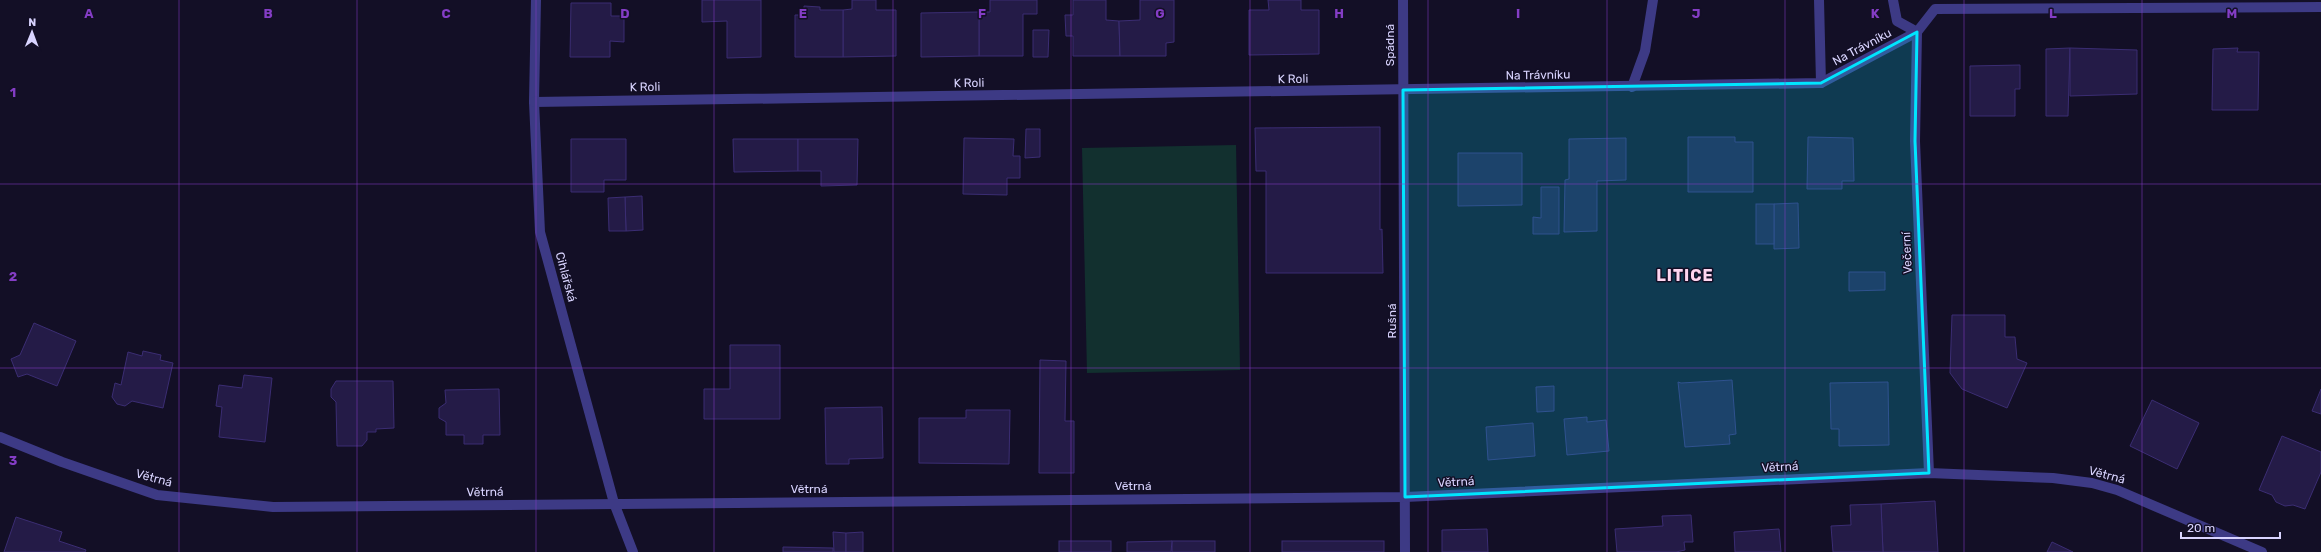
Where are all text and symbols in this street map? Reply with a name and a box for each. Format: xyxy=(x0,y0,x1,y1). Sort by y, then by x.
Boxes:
text: A xyxy=(84,6,94,21)
text: B xyxy=(263,6,273,21)
text: C xyxy=(441,6,451,21)
text: D xyxy=(620,6,630,21)
text: E xyxy=(799,6,807,21)
text: F xyxy=(978,6,986,21)
text: G xyxy=(1155,6,1165,21)
text: H xyxy=(1334,6,1344,21)
text: I xyxy=(1516,6,1520,21)
text: J xyxy=(1692,6,1700,21)
text: K xyxy=(1871,6,1880,21)
text: L xyxy=(2049,6,2057,21)
text: M xyxy=(2227,6,2237,21)
north arrow xyxy=(12,12,52,52)
text: N xyxy=(28,16,36,29)
street label: Spádná xyxy=(1383,24,1397,66)
street label: Na Trávníku xyxy=(1830,26,1894,68)
street label: Na Trávníku xyxy=(1505,67,1571,83)
street label: K Roli xyxy=(1278,72,1308,86)
street label: K Roli xyxy=(954,76,984,90)
street label: K Roli xyxy=(630,80,660,94)
text: 1 xyxy=(10,85,16,100)
street label: Večerní xyxy=(1899,231,1915,274)
street label: Cihlářská xyxy=(553,250,579,304)
district label: LITICE xyxy=(1656,266,1714,285)
text: 2 xyxy=(9,269,17,284)
street label: Rušná xyxy=(1385,303,1399,339)
text: 3 xyxy=(9,453,18,468)
street label: Větrná xyxy=(1761,459,1799,475)
street label: Větrná xyxy=(2087,463,2127,487)
street label: Větrná xyxy=(134,466,174,490)
street label: Větrná xyxy=(1437,474,1475,490)
street label: Větrná xyxy=(1114,479,1152,493)
street label: Větrná xyxy=(790,482,828,496)
street label: Větrná xyxy=(466,485,504,499)
scale bar xyxy=(2181,514,2280,540)
text: 20 m xyxy=(2187,521,2215,535)

